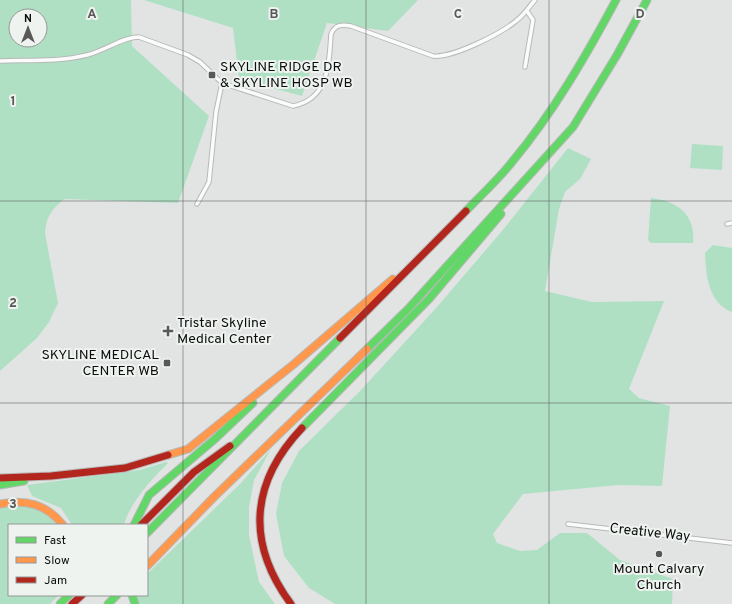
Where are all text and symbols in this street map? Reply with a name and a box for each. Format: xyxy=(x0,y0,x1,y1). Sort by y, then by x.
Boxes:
text: A xyxy=(87,7,97,23)
text: B xyxy=(270,7,279,23)
text: C xyxy=(454,7,462,23)
text: D xyxy=(635,7,645,23)
north arrow xyxy=(8,8,48,48)
text: N xyxy=(24,12,32,26)
place label: SKYLINE RIDGE DR & SKYLINE HOSP WB xyxy=(220,59,353,92)
marker: SKYLINE RIDGE DR & SKYLINE HOSP WB xyxy=(207,70,217,80)
text: 1 xyxy=(10,94,16,110)
text: 2 xyxy=(9,296,17,312)
place label: Tristar Skyline Medical Center xyxy=(177,315,272,348)
marker: Tristar Skyline Medical Center xyxy=(162,325,174,337)
place label: SKYLINE MEDICAL CENTER WB xyxy=(41,347,159,380)
marker: SKYLINE MEDICAL CENTER WB xyxy=(162,358,172,368)
text: 3 xyxy=(9,497,17,513)
street label: Creative Way xyxy=(609,520,691,546)
legend xyxy=(8,524,148,596)
text: Fast xyxy=(44,533,66,549)
marker: Mount Calvary Church xyxy=(654,549,664,559)
text: Slow xyxy=(44,553,70,569)
place label: Mount Calvary Church xyxy=(614,561,704,594)
text: Jam xyxy=(44,573,67,589)

